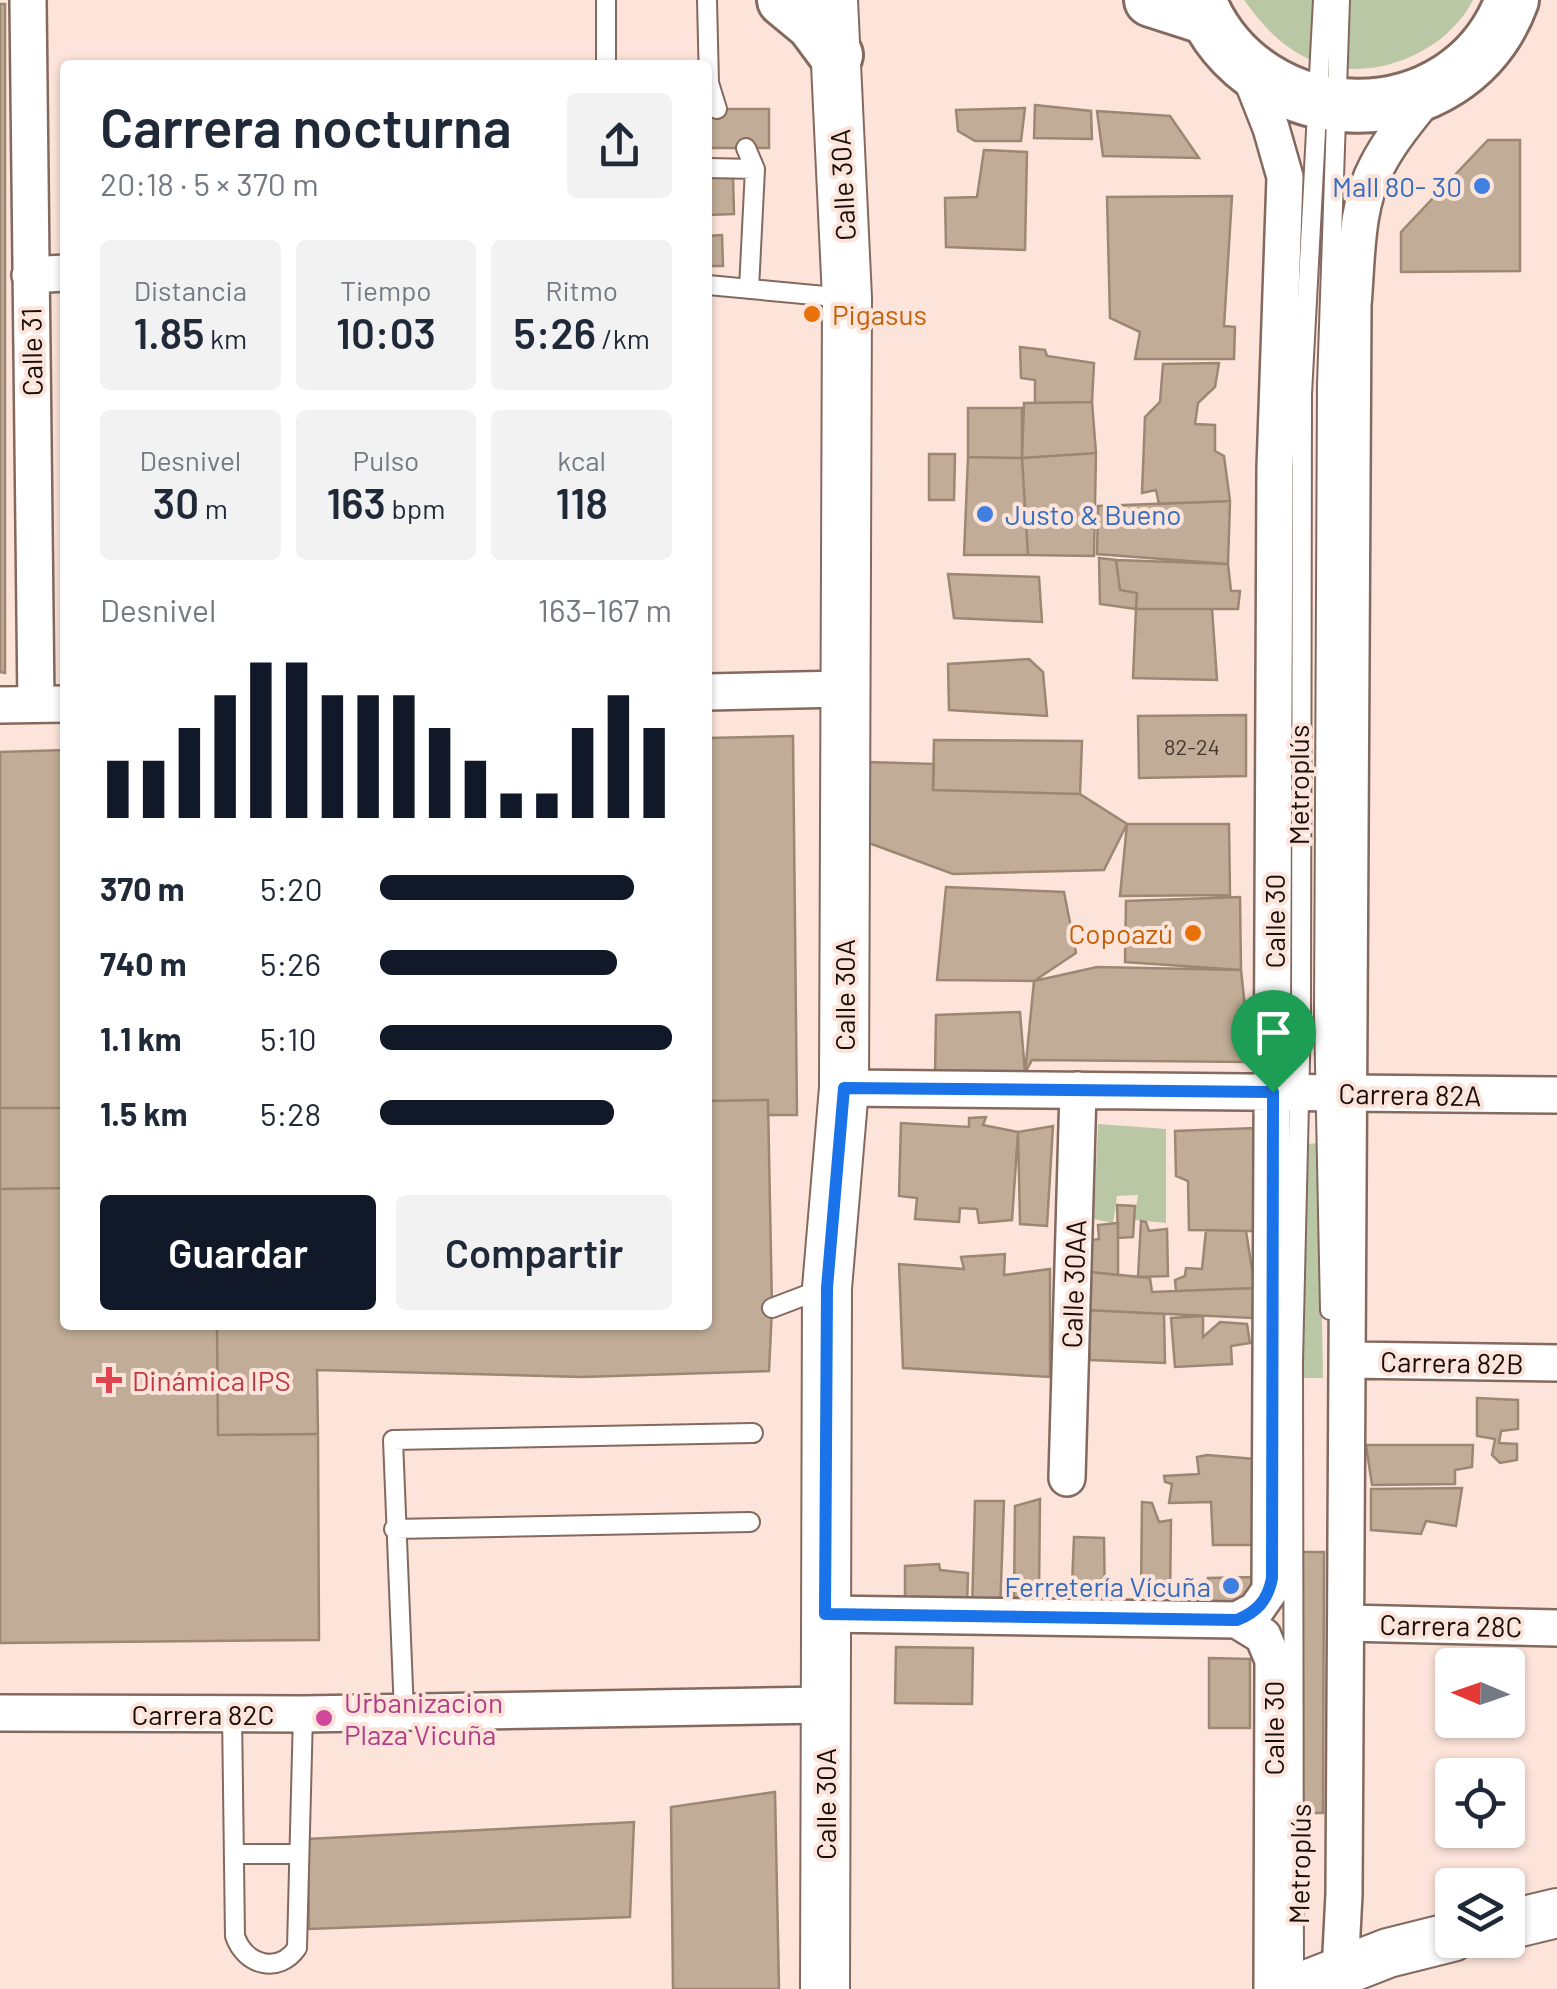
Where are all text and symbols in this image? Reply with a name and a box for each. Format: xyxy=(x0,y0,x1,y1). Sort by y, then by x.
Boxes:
text: Carrera nocturna xyxy=(100,93,512,159)
button: share xyxy=(567,93,672,198)
street label: Calle 30A xyxy=(822,128,862,242)
text: 20:18 · 5 × 370 m xyxy=(100,164,319,202)
place label: Mall 80- 30 xyxy=(1332,169,1462,203)
marker: Mall 80- 30 xyxy=(1471,175,1493,197)
text: Distancia xyxy=(134,273,247,307)
text: Tiempo xyxy=(340,273,432,307)
text: Ritmo xyxy=(545,273,618,307)
place label: Pigasus xyxy=(832,297,927,331)
marker: Pigasus xyxy=(801,303,823,325)
street label: Calle 31 xyxy=(13,307,49,397)
text: 1.85 xyxy=(133,307,204,357)
text: 10:03 xyxy=(336,307,436,357)
text: 5:26 xyxy=(513,307,596,357)
text: km xyxy=(204,321,247,355)
text: /km xyxy=(596,321,650,355)
text: Desnivel xyxy=(139,443,241,477)
text: Pulso xyxy=(353,443,419,477)
text: kcal xyxy=(557,443,606,477)
text: 30 xyxy=(153,477,199,527)
text: 163 xyxy=(327,477,386,527)
text: 118 xyxy=(556,477,608,527)
text: m xyxy=(199,491,228,525)
text: bpm xyxy=(386,491,445,525)
place label: Justo & Bueno xyxy=(1005,497,1182,531)
marker: Justo & Bueno xyxy=(974,503,996,525)
text: Desnivel xyxy=(100,590,216,628)
text: 163–167 m xyxy=(538,590,672,628)
street label: Metroplús xyxy=(1281,725,1315,845)
house number: 82-24 xyxy=(1164,733,1220,759)
text: 370 m xyxy=(100,869,185,907)
text: 5:20 xyxy=(260,869,323,907)
street label: Calle 30 xyxy=(1257,874,1291,968)
place label: Copoazú xyxy=(1068,916,1173,950)
marker: Copoazú xyxy=(1182,922,1204,944)
street label: Calle 30A xyxy=(827,939,861,1051)
text: 740 m xyxy=(100,944,187,982)
text: 5:26 xyxy=(260,944,321,982)
pin xyxy=(1231,990,1316,1093)
icon: arrive xyxy=(1246,1005,1301,1060)
text: 1.1 km xyxy=(100,1019,181,1057)
text: 5:10 xyxy=(260,1019,317,1057)
street label: Carrera 82A xyxy=(1338,1076,1482,1112)
text: 1.5 km xyxy=(100,1094,187,1132)
text: 5:28 xyxy=(260,1094,321,1132)
button: Guardar xyxy=(100,1195,376,1310)
button: Compartir xyxy=(396,1195,672,1310)
street label: Calle 30AA xyxy=(1054,1219,1092,1349)
street label: Carrera 82B xyxy=(1380,1344,1524,1380)
place label: Dinámica IPS xyxy=(132,1363,291,1397)
marker: Dinámica IPS xyxy=(96,1367,122,1393)
place label: Ferretería Vícuña xyxy=(1004,1569,1211,1603)
marker: Ferretería Vícuña xyxy=(1220,1575,1242,1597)
street label: Carrera 28C xyxy=(1379,1607,1523,1643)
north arrow xyxy=(1435,1648,1525,1738)
map controls xyxy=(1435,1648,1525,1958)
street label: Calle 30 xyxy=(1256,1681,1290,1775)
place label: Urbanizacion Plaza Vicuña xyxy=(344,1685,503,1751)
street label: Carrera 82C xyxy=(132,1697,274,1731)
marker: Urbanizacion Plaza Vicuña xyxy=(313,1707,335,1729)
street label: Calle 30A xyxy=(808,1748,842,1860)
button: locate xyxy=(1435,1758,1525,1848)
street label: Metroplús xyxy=(1281,1803,1317,1925)
button: layers xyxy=(1435,1868,1525,1958)

